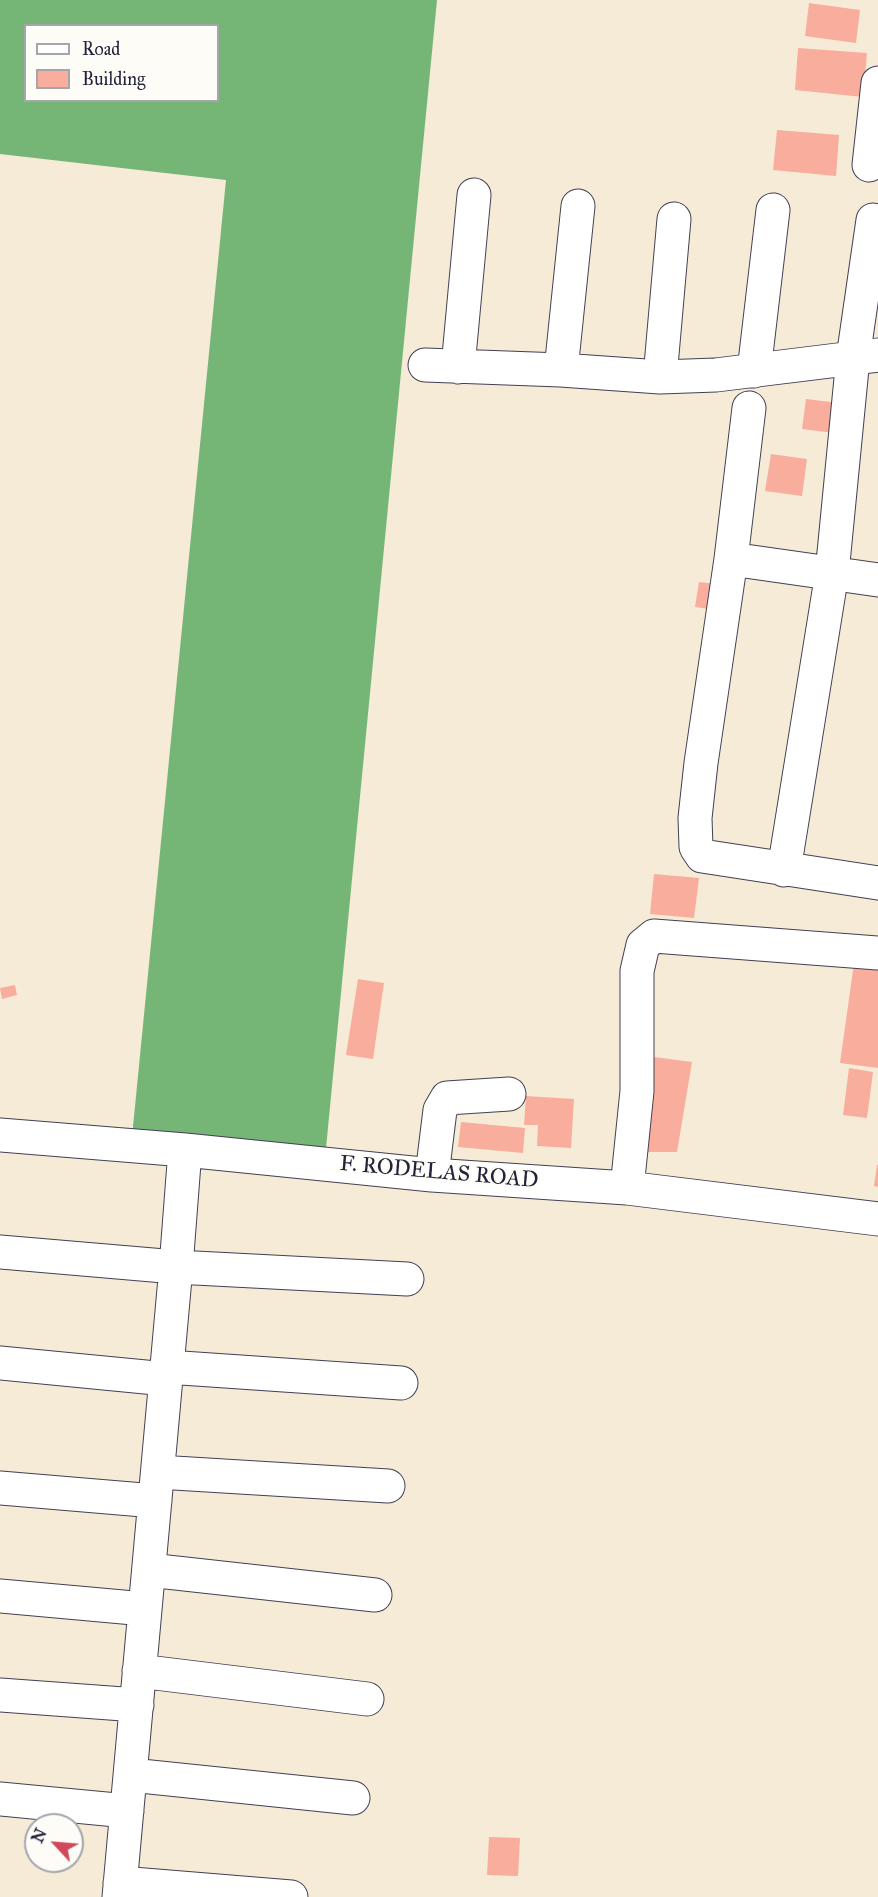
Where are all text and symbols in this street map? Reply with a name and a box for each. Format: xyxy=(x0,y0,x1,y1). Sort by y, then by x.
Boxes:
legend xyxy=(24,24,219,102)
text: Road xyxy=(82,38,120,60)
text: Building xyxy=(82,68,145,90)
street label: F. RODELAS ROAD xyxy=(339,1151,539,1195)
north arrow xyxy=(24,1813,84,1873)
text: N xyxy=(28,1826,51,1846)

